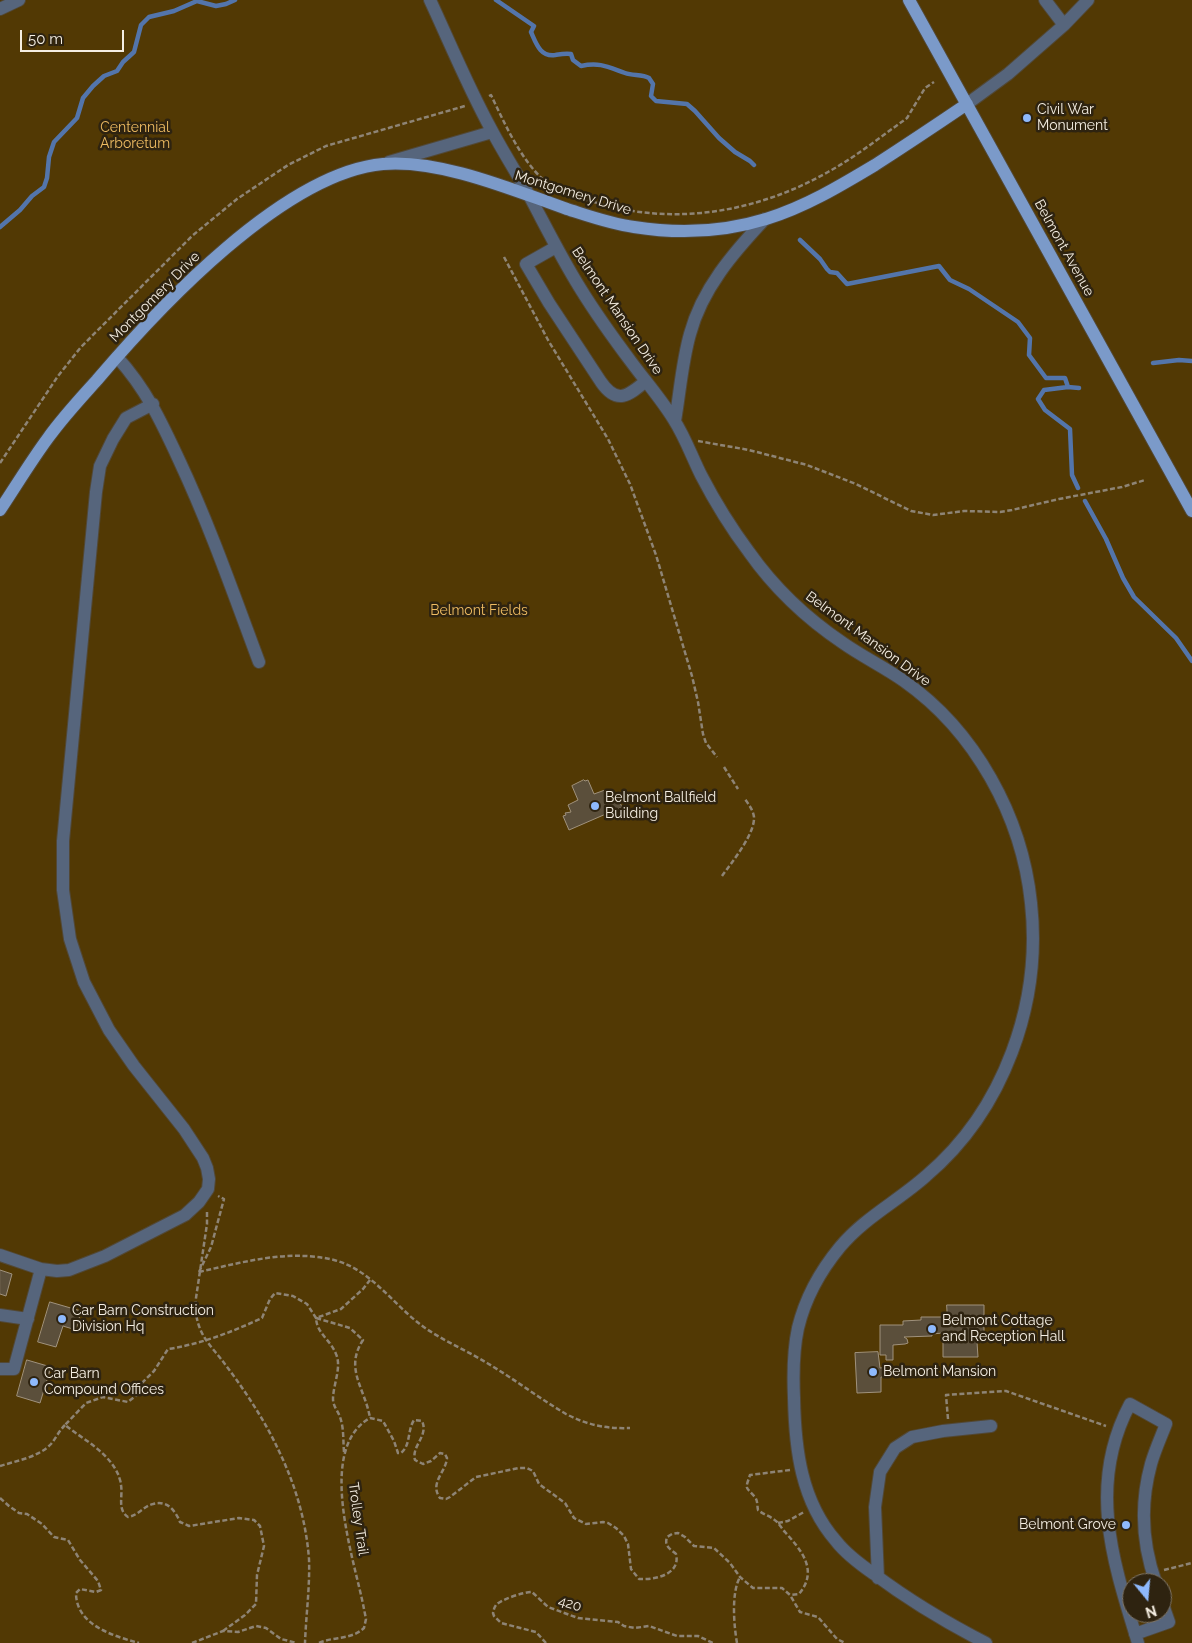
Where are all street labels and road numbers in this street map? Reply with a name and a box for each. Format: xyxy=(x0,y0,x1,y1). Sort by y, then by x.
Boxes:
street label: Montgomery Drive xyxy=(513,167,633,219)
street label: Belmont Avenue xyxy=(1030,197,1098,299)
street label: Belmont Mansion Drive xyxy=(568,244,666,378)
street label: Montgomery Drive xyxy=(106,248,204,346)
street label: Belmont Mansion Drive xyxy=(802,588,934,690)
street label: Trolley Trail xyxy=(345,1481,371,1557)
street label: 420 xyxy=(556,1593,584,1615)

